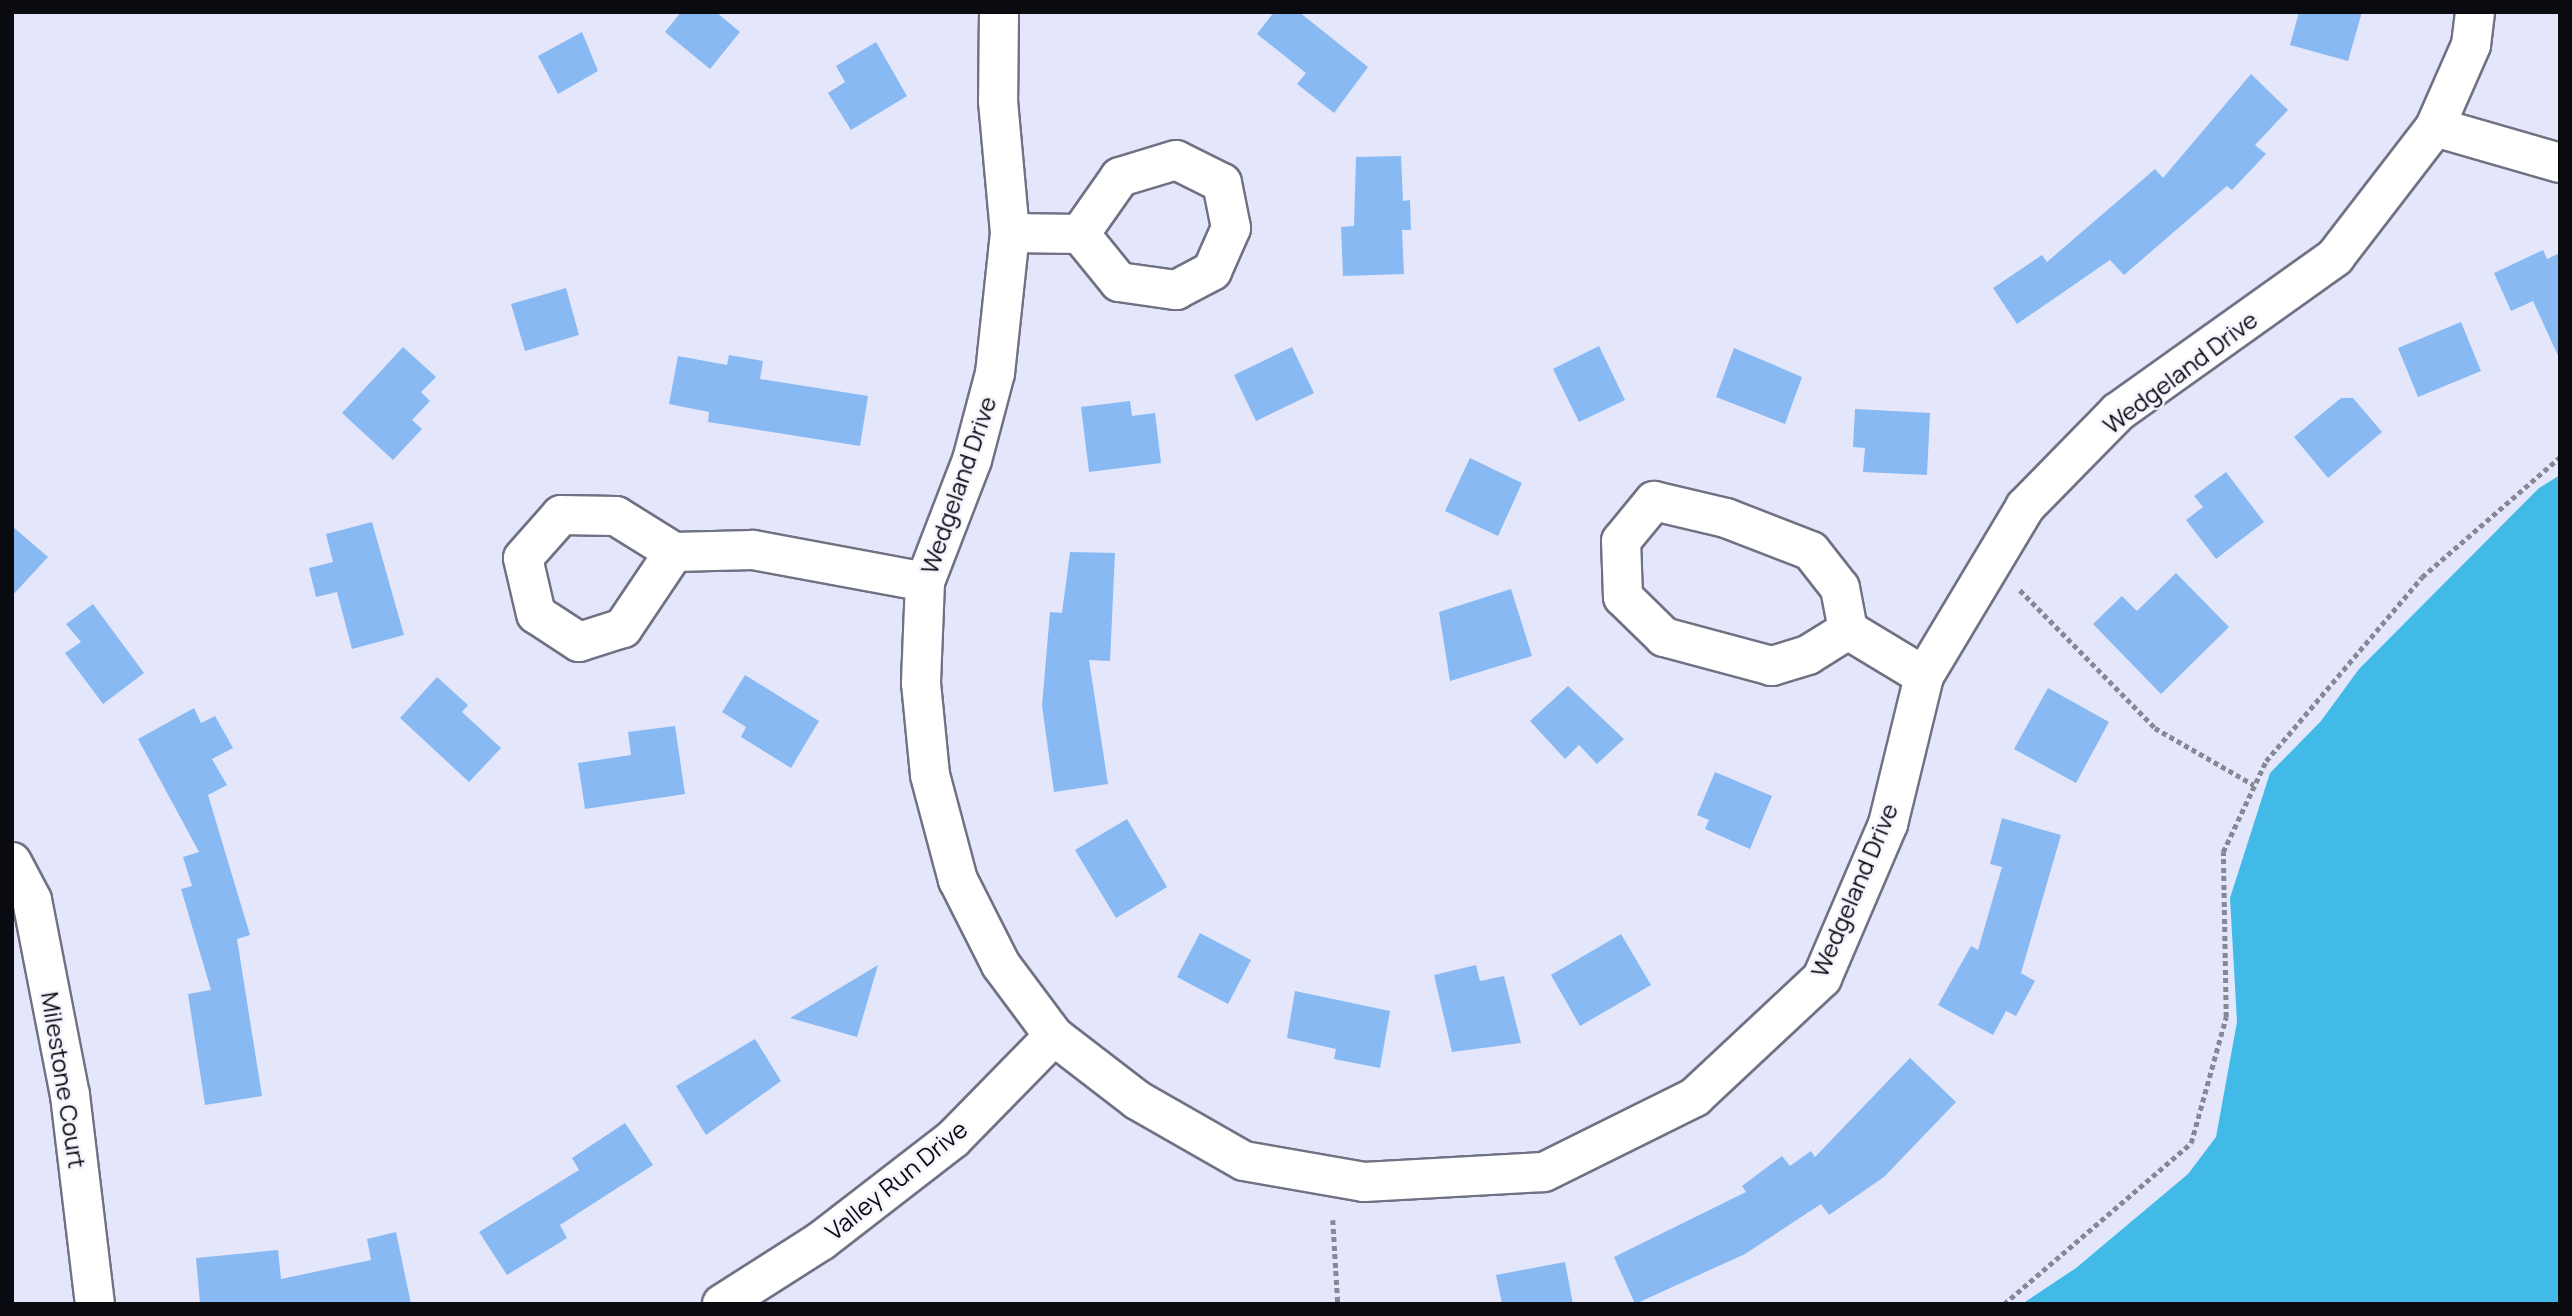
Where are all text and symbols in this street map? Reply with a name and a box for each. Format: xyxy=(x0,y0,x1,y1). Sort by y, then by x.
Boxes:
street label: Wedgeland Drive xyxy=(2097,305,2263,439)
street label: Wedgeland Drive xyxy=(914,393,1002,577)
street label: Wedgeland Drive xyxy=(1804,799,1904,981)
street label: Milestone Court xyxy=(36,990,92,1170)
street label: Valley Run Drive xyxy=(819,1114,973,1246)

